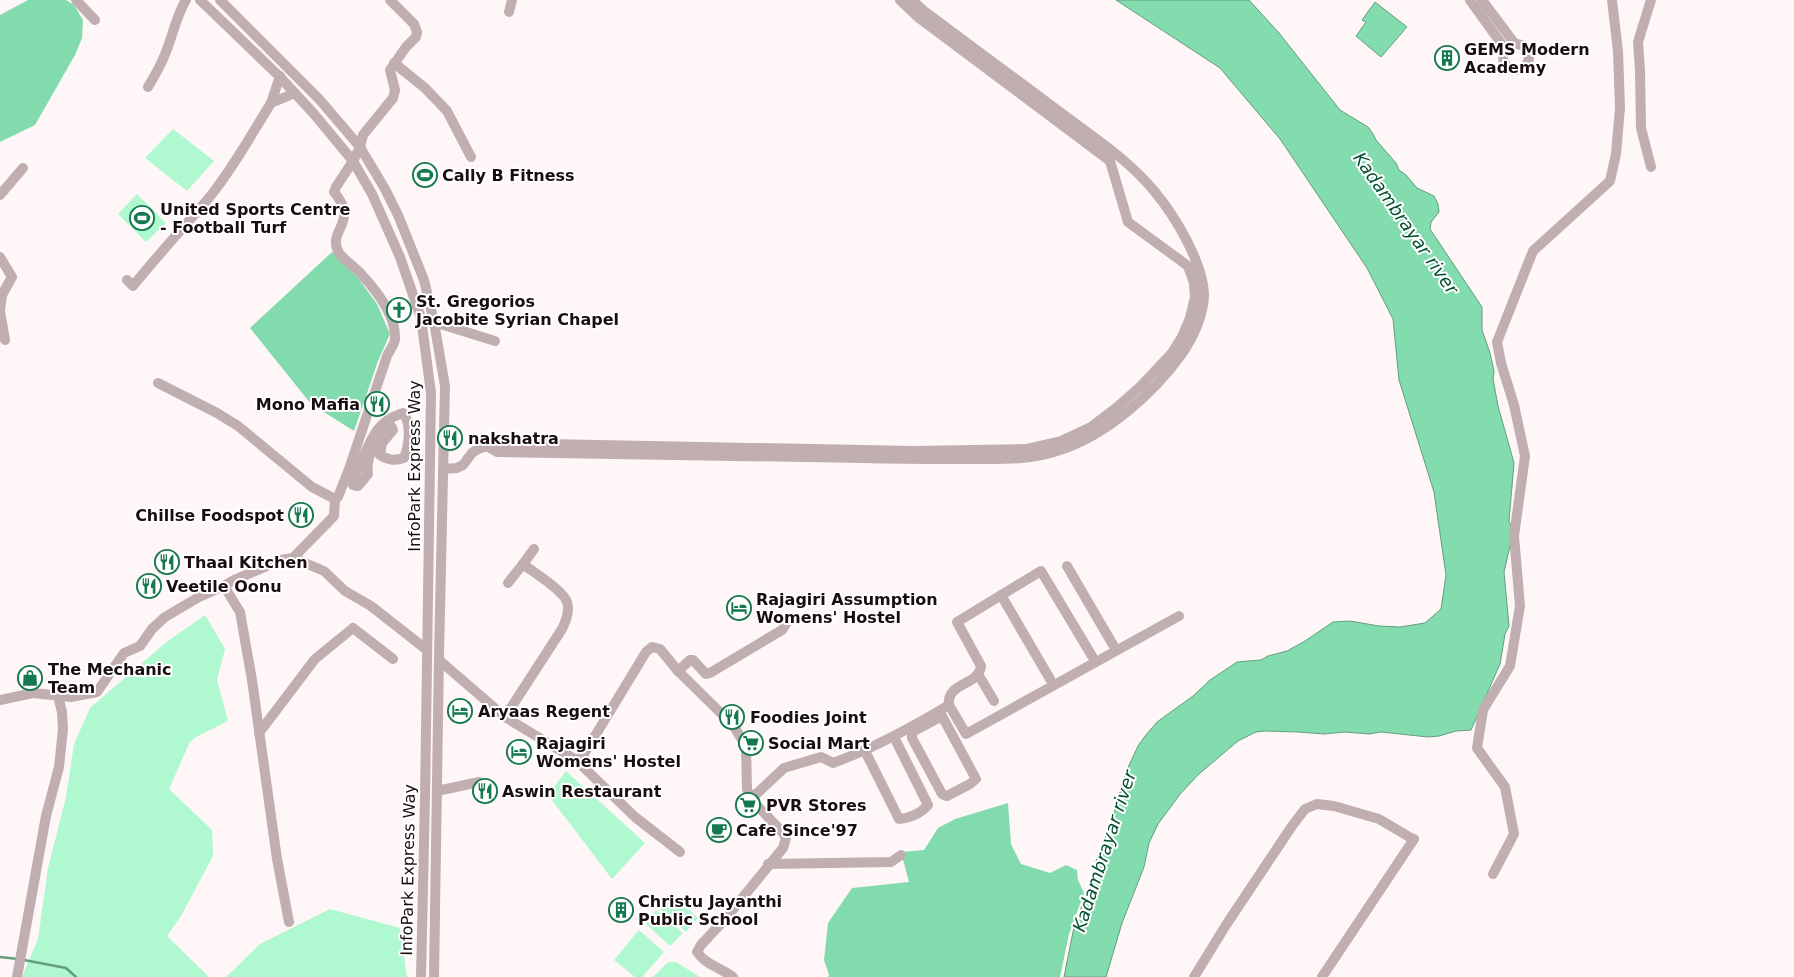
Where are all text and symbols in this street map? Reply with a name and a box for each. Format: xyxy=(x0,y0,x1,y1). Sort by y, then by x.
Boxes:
place label: GEMS Modern Academy xyxy=(1464,40,1590,77)
building icon: GEMS Modern Academy xyxy=(1434,45,1460,71)
water label: Kadambrayar river xyxy=(1349,148,1464,299)
sports icon: Cally B Fitness xyxy=(412,162,438,188)
place label: Cally B Fitness xyxy=(442,166,575,185)
place label: United Sports Centre - Football Turf xyxy=(160,200,351,237)
sports icon: United Sports Centre - Football Turf xyxy=(129,205,155,231)
place label: St. Gregorios Jacobite Syrian Chapel xyxy=(415,292,619,329)
church icon: St. Gregorios Jacobite Syrian Chapel xyxy=(386,297,412,323)
street label: InfoPark Express Way xyxy=(405,380,424,552)
restaurant icon: Mono Mafia xyxy=(364,391,390,417)
place label: Mono Mafia xyxy=(256,395,360,414)
restaurant icon: nakshatra xyxy=(437,425,463,451)
place label: nakshatra xyxy=(468,429,559,448)
restaurant icon: Chillse Foodspot xyxy=(288,502,314,528)
place label: Chillse Foodspot xyxy=(135,506,284,525)
restaurant icon: Thaal Kitchen xyxy=(154,549,180,575)
place label: Thaal Kitchen xyxy=(184,553,308,572)
restaurant icon: Veetile Oonu xyxy=(136,573,162,599)
place label: Veetile Oonu xyxy=(166,577,282,596)
place label: Rajagiri Assumption Womens' Hostel xyxy=(756,590,938,627)
hotel icon: Rajagiri Assumption Womens' Hostel xyxy=(726,595,752,621)
place label: The Mechanic Team xyxy=(48,660,172,697)
shop icon: The Mechanic Team xyxy=(17,665,43,691)
hotel icon: Aryaas Regent xyxy=(447,698,473,724)
place label: Aryaas Regent xyxy=(478,702,610,721)
restaurant icon: Foodies Joint xyxy=(719,704,745,730)
place label: Foodies Joint xyxy=(750,708,867,727)
supermarket icon: Social Mart xyxy=(738,730,764,756)
place label: Rajagiri Womens' Hostel xyxy=(536,734,681,771)
place label: Social Mart xyxy=(768,734,870,753)
hotel icon: Rajagiri Womens' Hostel xyxy=(506,739,532,765)
water label: Kadambrayar river xyxy=(1068,766,1140,934)
restaurant icon: Aswin Restaurant xyxy=(472,778,498,804)
place label: Aswin Restaurant xyxy=(502,782,662,801)
street label: InfoPark Express Way xyxy=(397,784,419,956)
supermarket icon: PVR Stores xyxy=(735,792,761,818)
place label: PVR Stores xyxy=(766,796,866,815)
cafe icon: Cafe Since'97 xyxy=(706,817,732,843)
place label: Cafe Since'97 xyxy=(736,821,858,840)
place label: Christu Jayanthi Public School xyxy=(638,892,782,929)
building icon: Christu Jayanthi Public School xyxy=(608,897,634,923)

